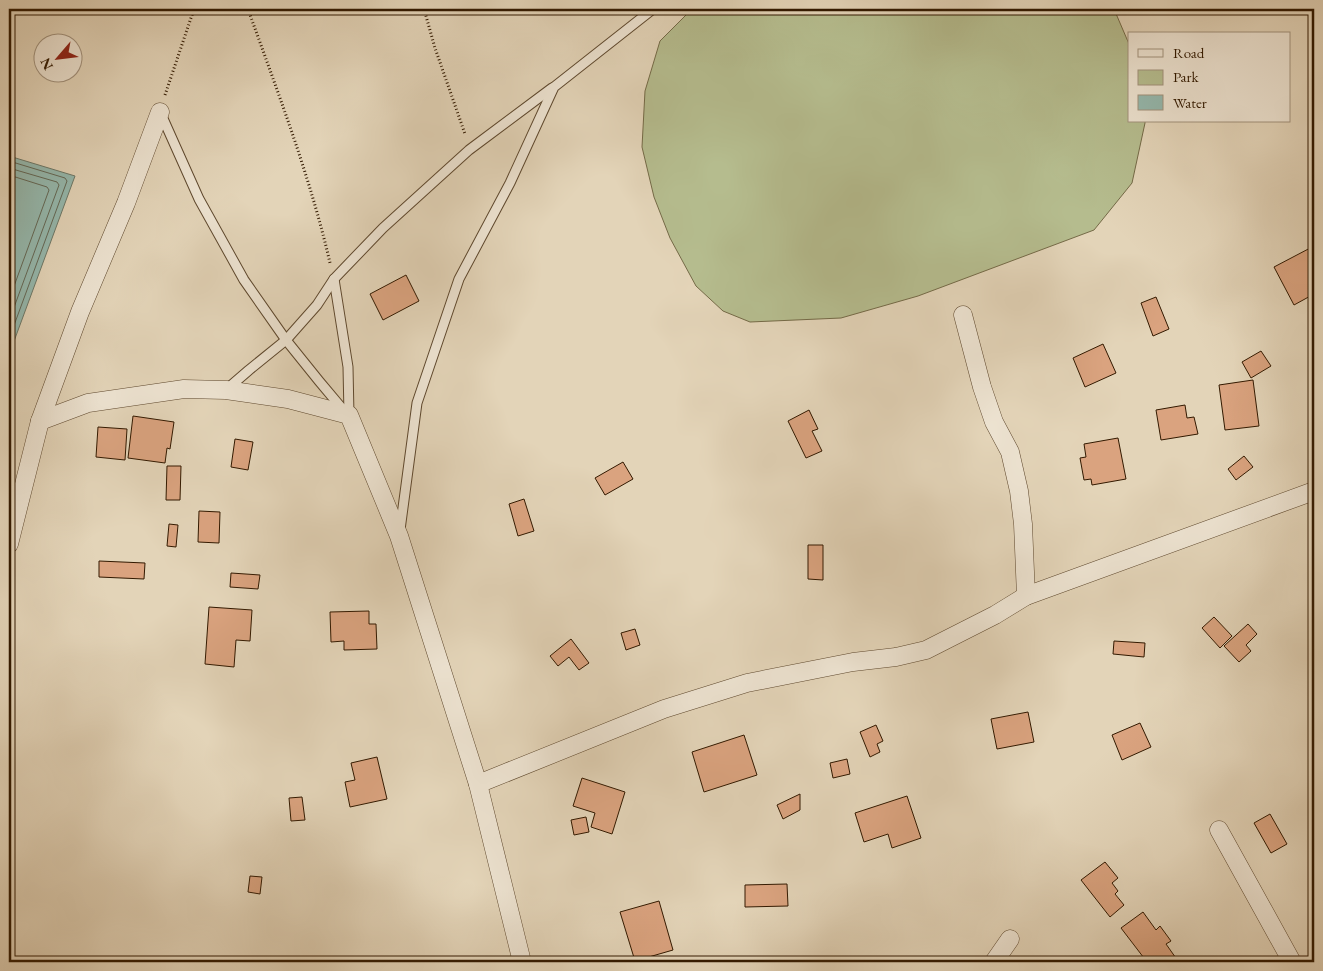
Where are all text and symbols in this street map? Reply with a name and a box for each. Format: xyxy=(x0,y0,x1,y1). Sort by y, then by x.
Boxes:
north arrow xyxy=(32,32,82,82)
legend xyxy=(1128,32,1290,122)
text: Road xyxy=(1173,43,1205,62)
text: N xyxy=(36,54,57,73)
text: Park xyxy=(1173,67,1200,86)
text: Water xyxy=(1173,93,1207,112)

